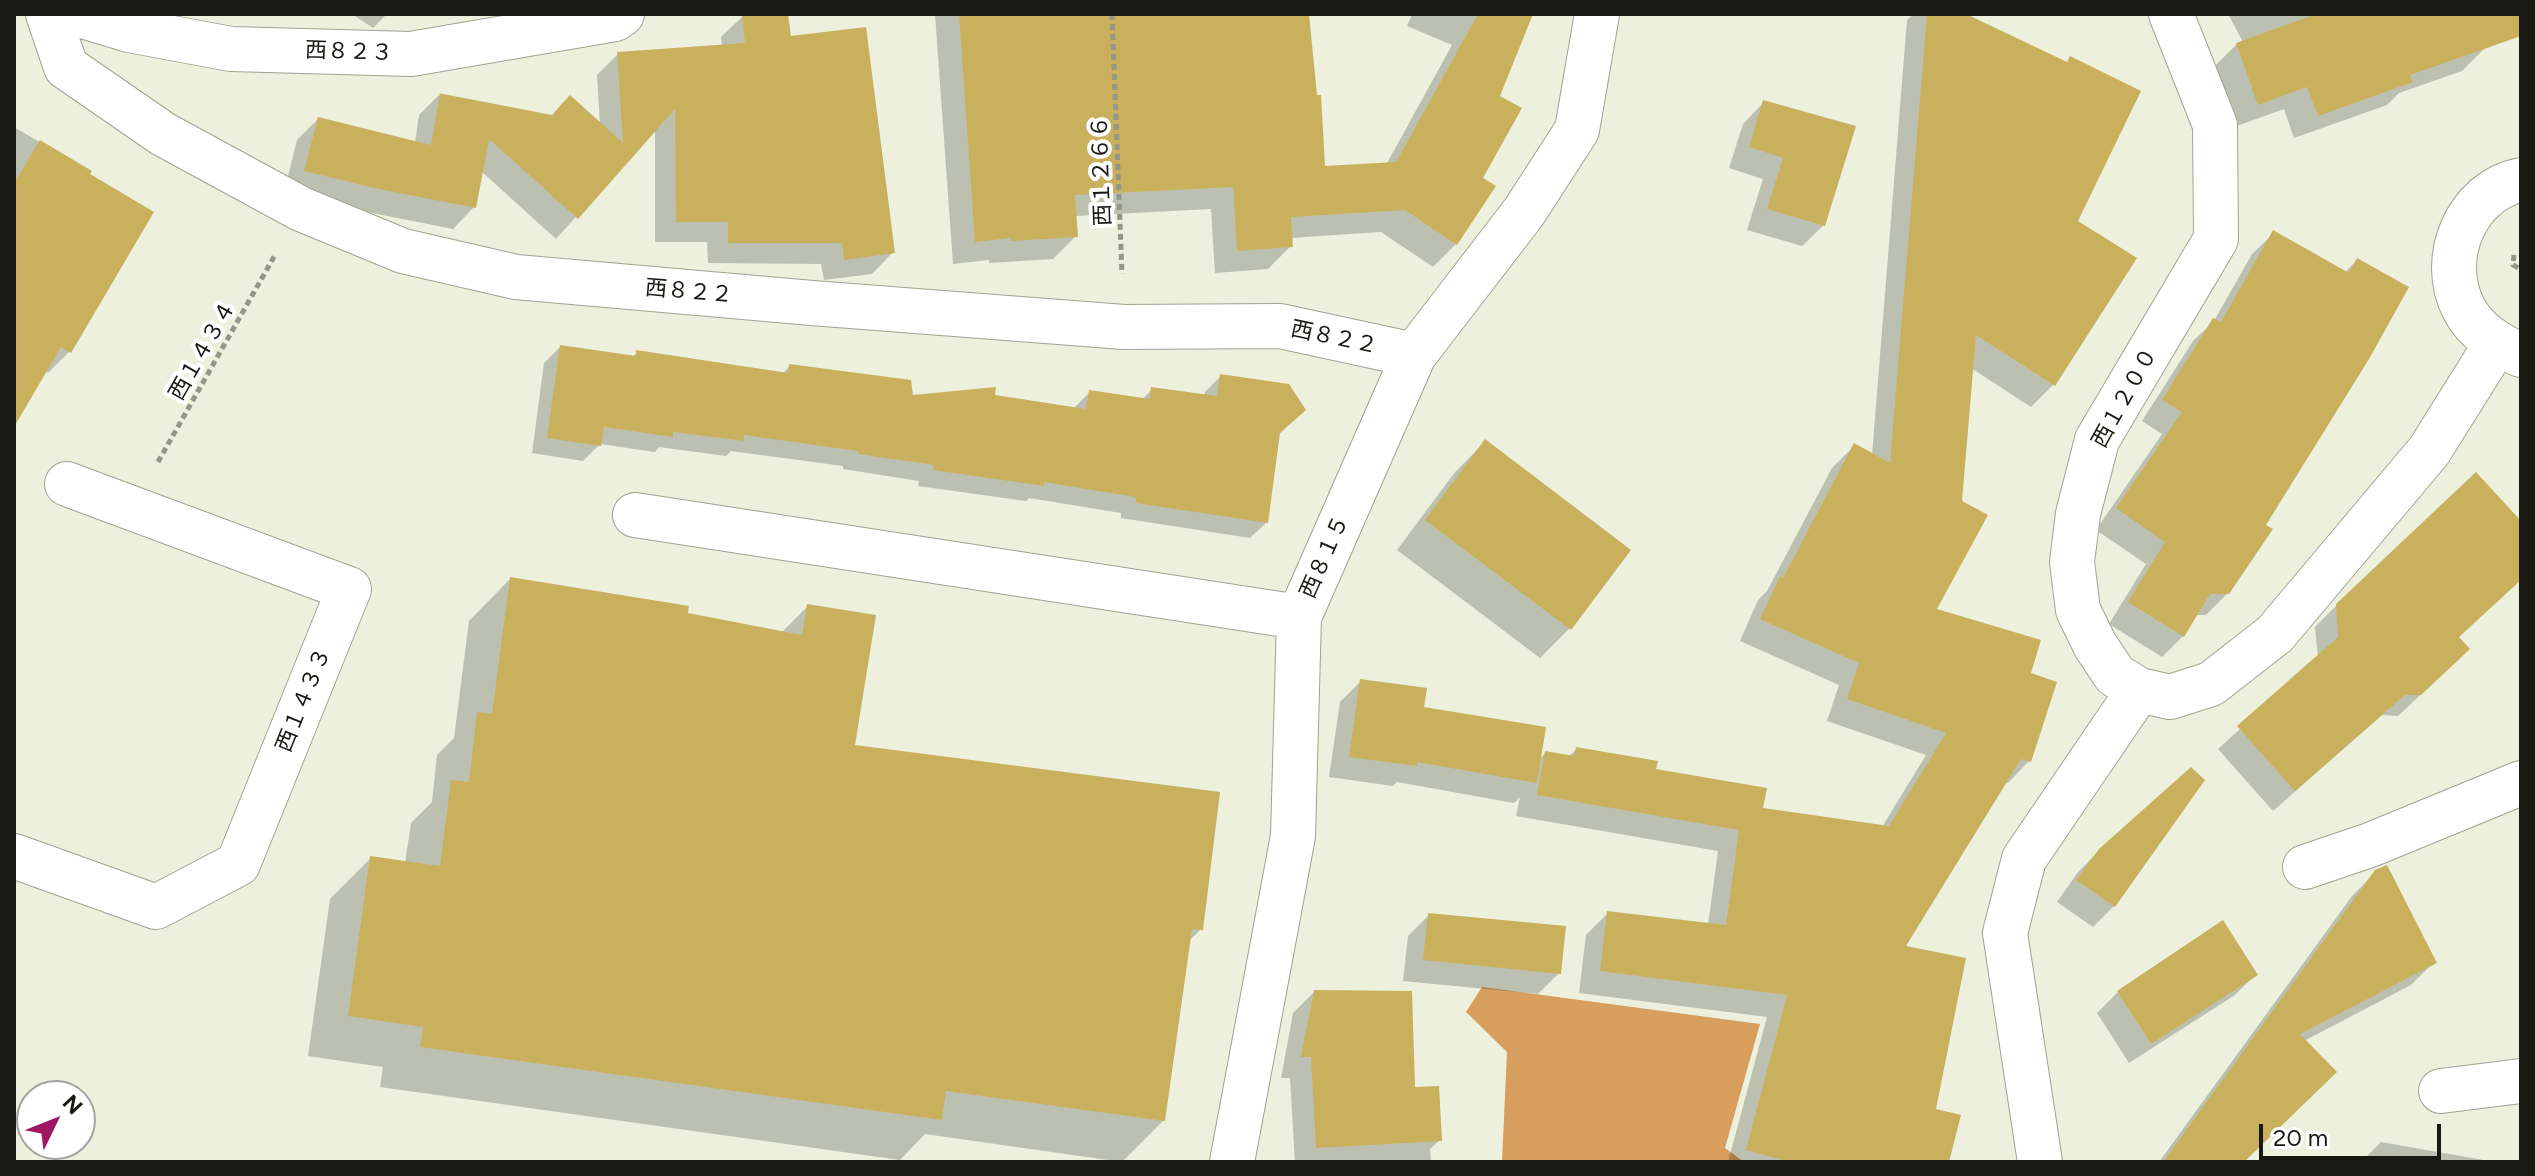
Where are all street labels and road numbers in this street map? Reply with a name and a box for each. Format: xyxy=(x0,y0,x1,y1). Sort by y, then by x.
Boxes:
street label: 西８２３ xyxy=(305,37,393,67)
street label: 西１２６６ xyxy=(1087,116,1117,226)
street label: 西８２２ xyxy=(644,275,734,309)
street label: 西１４３４ xyxy=(164,297,242,405)
street label: 西８２２ xyxy=(1288,316,1380,360)
street label: 西１２００ xyxy=(2087,343,2163,453)
street label: 西８１５ xyxy=(1295,511,1355,603)
street label: 西１４３３ xyxy=(271,644,337,756)

